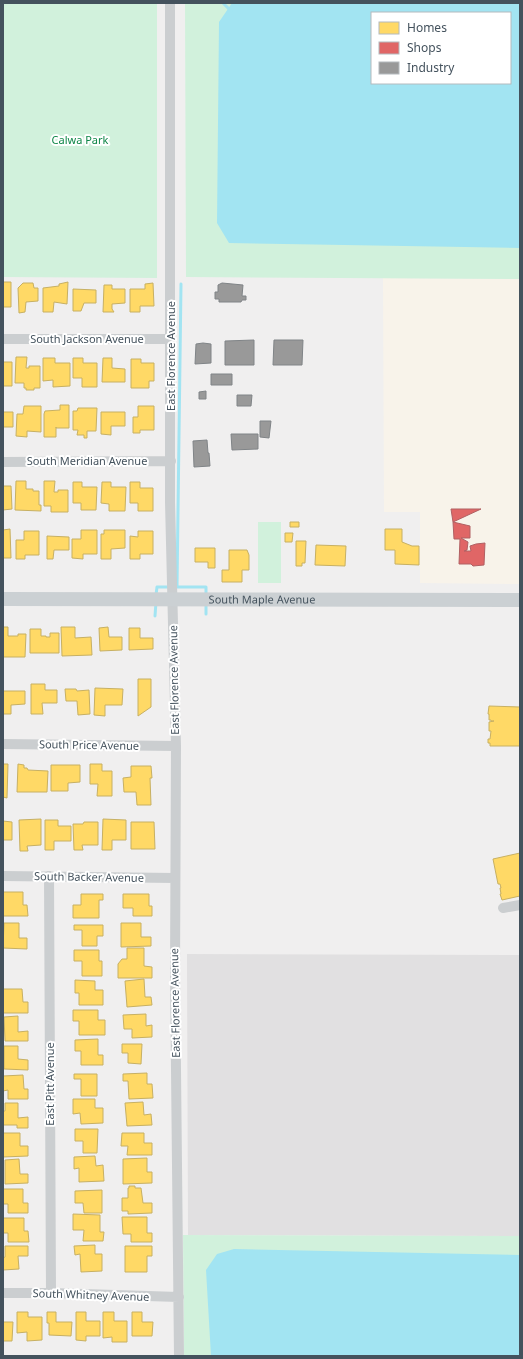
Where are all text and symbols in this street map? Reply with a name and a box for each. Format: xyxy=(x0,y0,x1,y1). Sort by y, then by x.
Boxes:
legend xyxy=(371,12,511,84)
text: Homes xyxy=(407,19,447,36)
text: Shops xyxy=(407,39,442,56)
text: Industry xyxy=(407,59,455,76)
park label: Calwa Park xyxy=(52,132,109,147)
street label: East Florence Avenue xyxy=(163,301,178,411)
street label: South Jackson Avenue xyxy=(30,331,144,346)
street label: South Meridian Avenue xyxy=(27,453,147,468)
street label: South Maple Avenue xyxy=(209,591,315,607)
street label: East Florence Avenue xyxy=(165,625,182,735)
street label: South Price Avenue xyxy=(39,736,139,753)
street label: South Backer Avenue xyxy=(34,868,144,885)
street label: East Florence Avenue xyxy=(166,948,183,1058)
street label: East Pitt Avenue xyxy=(42,1042,57,1126)
street label: South Whitney Avenue xyxy=(32,1285,150,1304)

